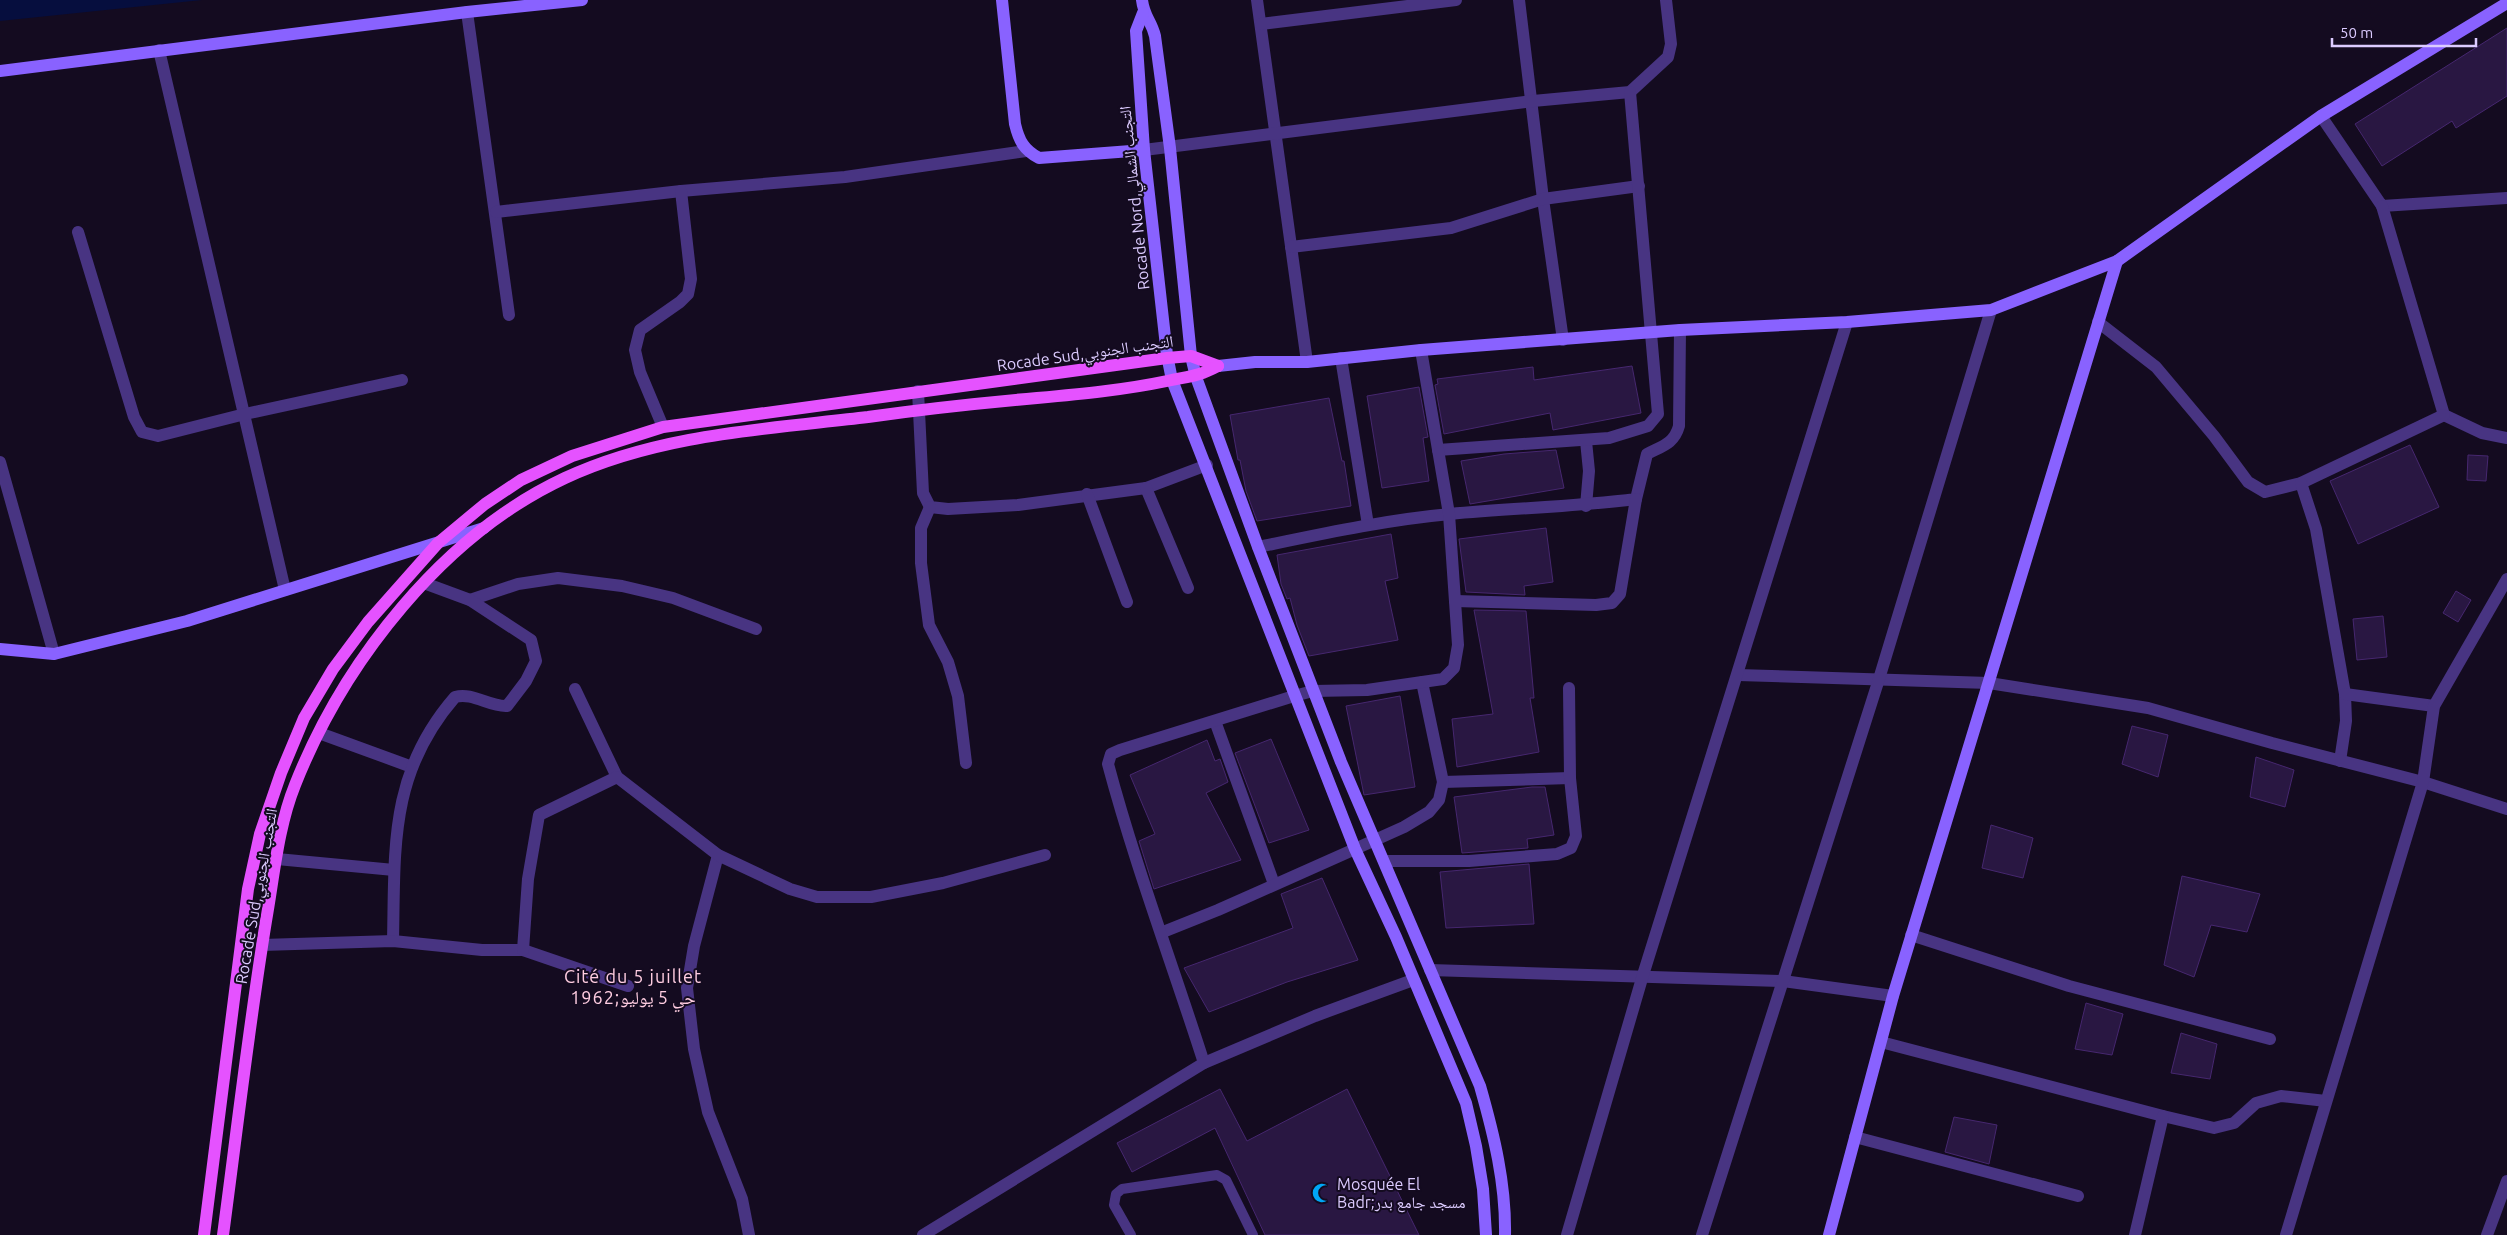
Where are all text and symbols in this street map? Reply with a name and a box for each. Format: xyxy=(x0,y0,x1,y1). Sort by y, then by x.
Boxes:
scale bar xyxy=(2332,15,2476,47)
text: 50 m xyxy=(2340,24,2373,41)
street label: Rocade Nord,التجنب الشمالي xyxy=(1115,105,1157,291)
street label: Rocade Sud,التجنب الجنوبي xyxy=(996,332,1175,378)
street label: Rocade Sud,التجنب الجنوبي xyxy=(232,807,284,986)
district label: Cité du 5 juillet 1962;حي 5 يوليو xyxy=(564,966,702,1013)
place label: Mosquée El Badr;مسجد جامع بدر xyxy=(1337,1175,1466,1213)
mosque icon: Mosquée El Badr;مسجد جامع بدر xyxy=(1311,1182,1333,1204)

